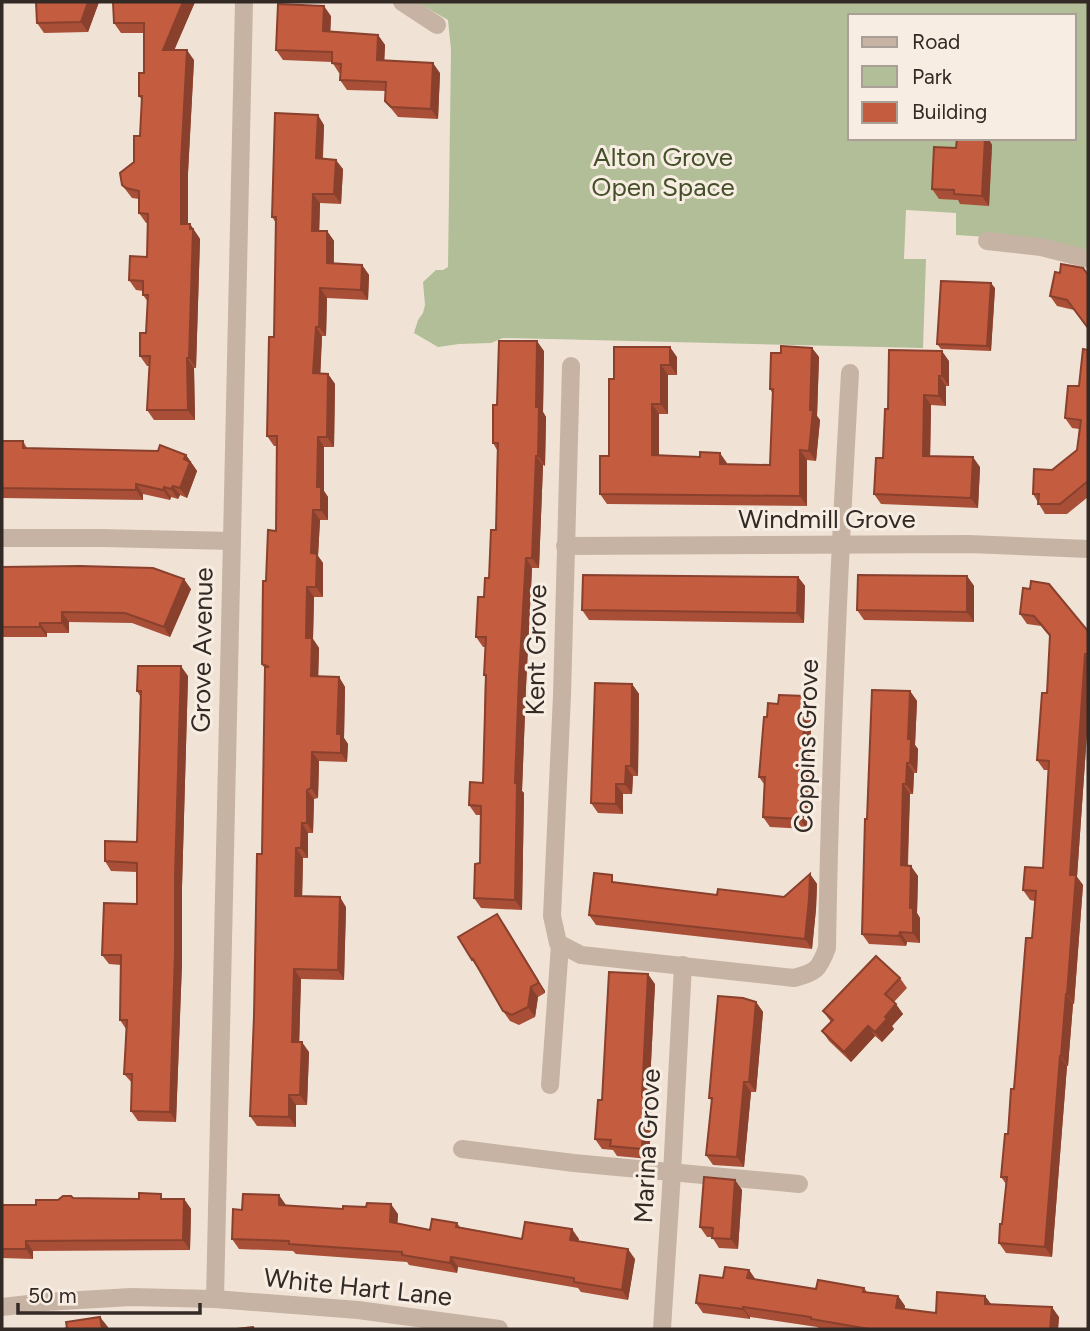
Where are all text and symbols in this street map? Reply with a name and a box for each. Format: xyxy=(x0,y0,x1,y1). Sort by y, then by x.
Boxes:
legend xyxy=(848,14,1076,140)
text: Road xyxy=(912,29,960,54)
text: Park xyxy=(912,64,953,89)
text: Building xyxy=(912,99,987,124)
park label: Alton Grove Open Space xyxy=(591,141,735,203)
street label: Windmill Grove xyxy=(738,503,916,535)
street label: Grove Avenue xyxy=(185,567,219,733)
street label: Kent Grove xyxy=(519,584,553,716)
street label: Coppins Grove xyxy=(787,658,825,834)
street label: Marina Grove xyxy=(627,1068,667,1224)
street label: White Hart Lane xyxy=(262,1261,454,1313)
scale bar xyxy=(18,1272,200,1316)
text: 50 m xyxy=(28,1283,77,1308)

